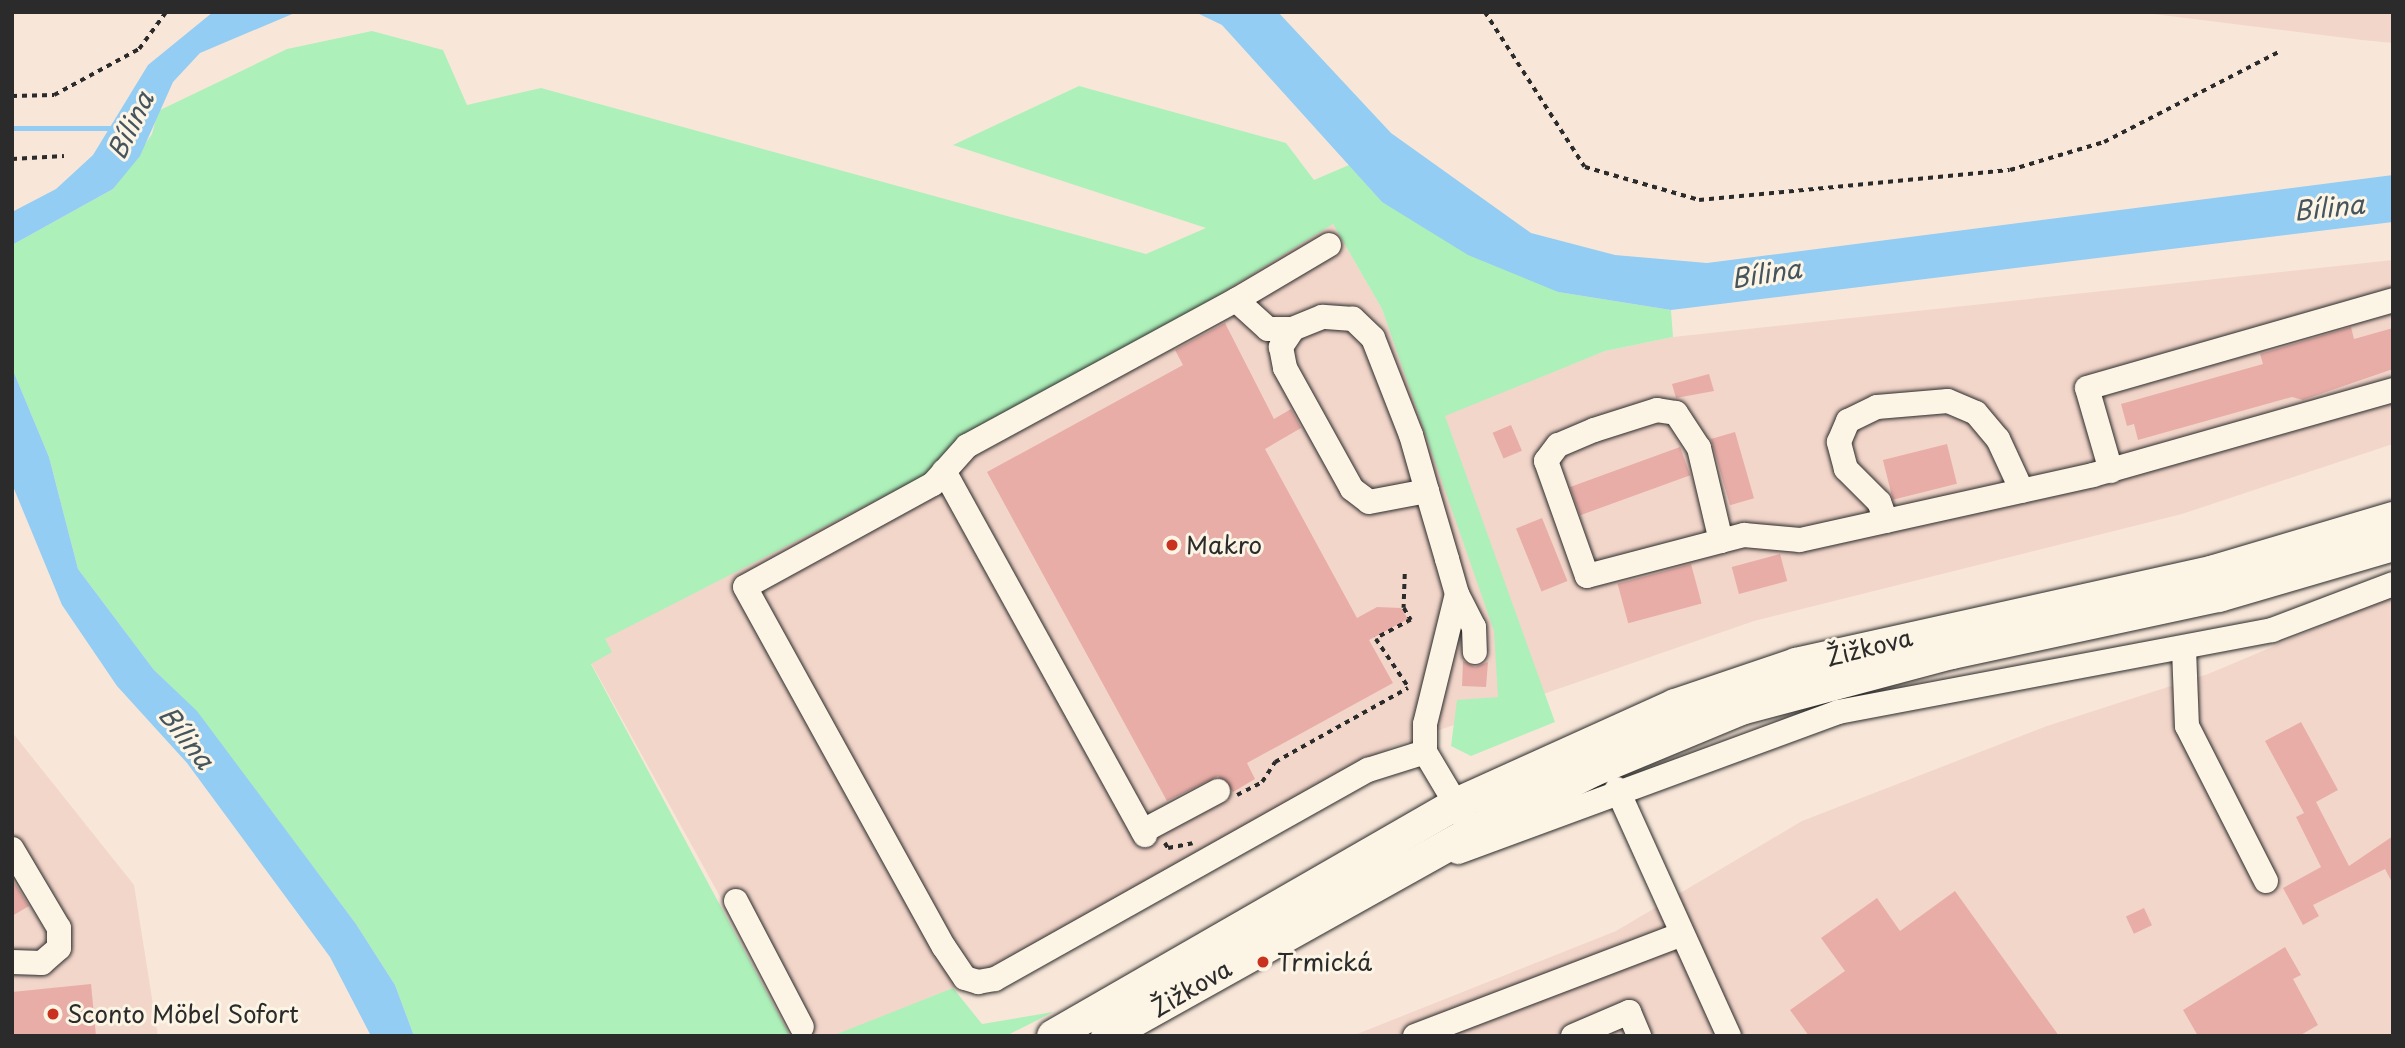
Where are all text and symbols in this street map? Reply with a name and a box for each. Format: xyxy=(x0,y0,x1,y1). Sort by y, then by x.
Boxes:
water label: Bílina xyxy=(100,86,160,164)
water label: Bílina xyxy=(2292,188,2366,226)
water label: Bílina xyxy=(1729,252,1803,294)
place label: Makro xyxy=(1186,531,1262,559)
marker: Makro xyxy=(1164,537,1180,553)
street label: Žižkova xyxy=(1823,622,1915,672)
water label: Bílina xyxy=(153,700,221,774)
place label: Trmická xyxy=(1277,948,1372,976)
street label: Žižkova xyxy=(1146,953,1236,1023)
marker: Trmická xyxy=(1255,954,1271,970)
place label: Sconto Möbel Sofort xyxy=(67,1000,302,1028)
marker: Sconto Möbel Sofort xyxy=(45,1006,61,1022)

